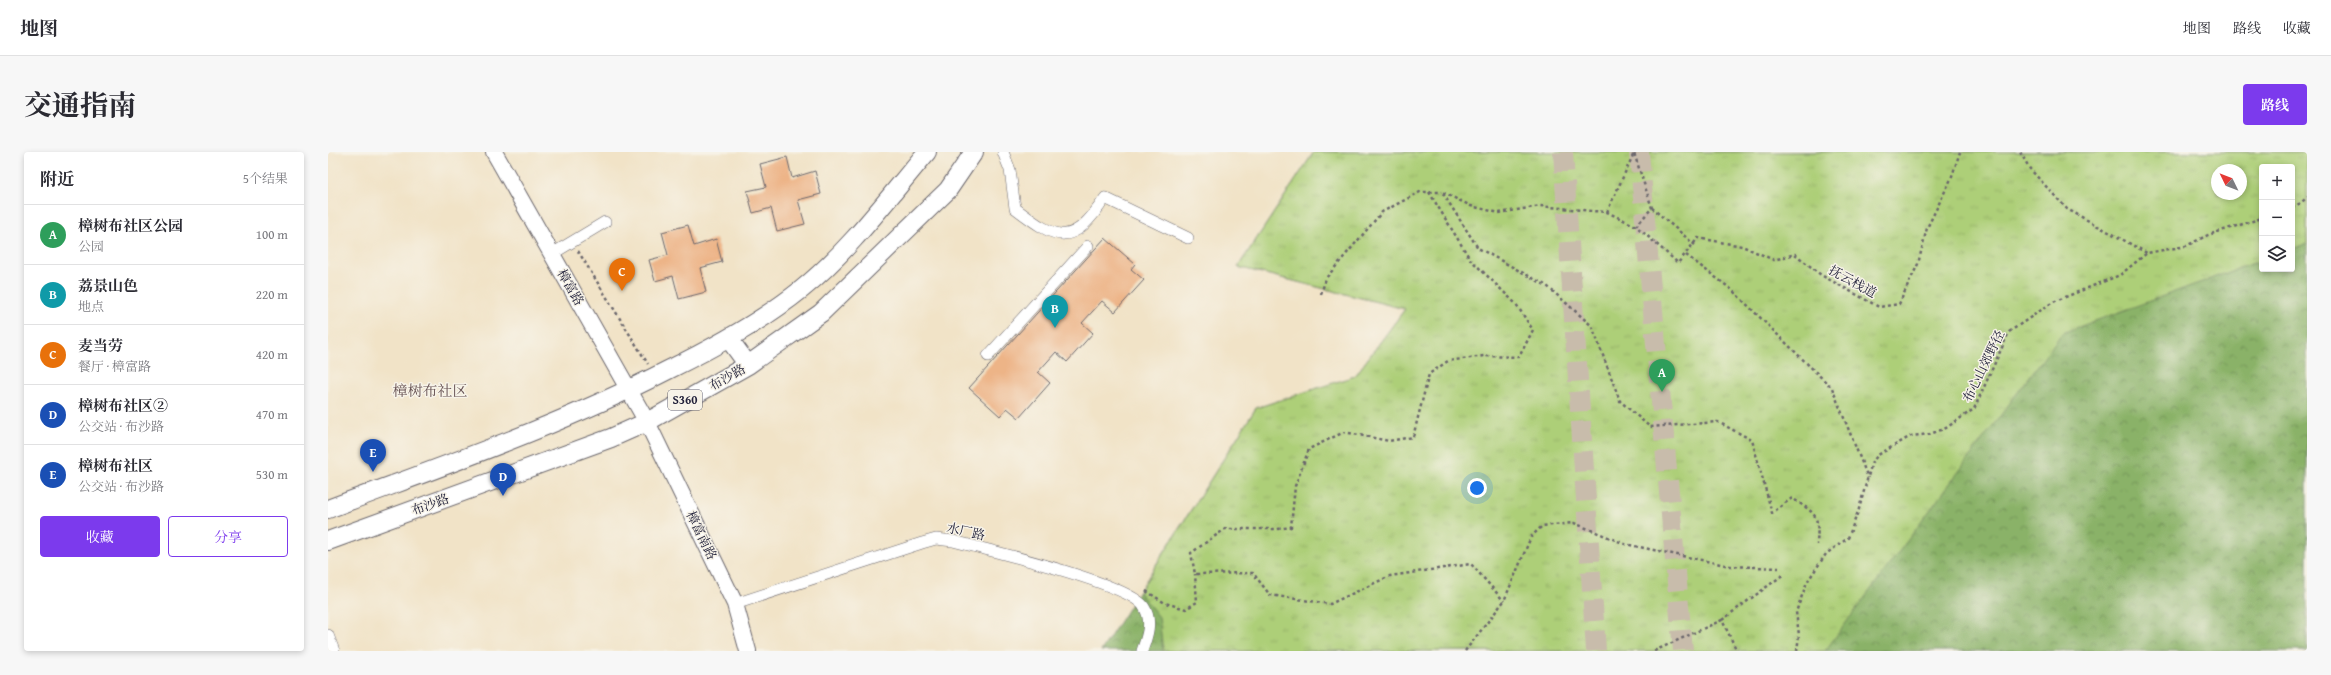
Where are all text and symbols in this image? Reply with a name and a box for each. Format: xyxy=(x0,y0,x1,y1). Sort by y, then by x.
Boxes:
text: 地图 xyxy=(20,14,58,42)
text: 地图 xyxy=(2183,18,2211,38)
text: 路线 xyxy=(2233,18,2261,38)
text: 收藏 xyxy=(2283,18,2311,38)
text: 交通指南 xyxy=(24,84,136,125)
button: 路线 xyxy=(2243,84,2307,125)
north arrow xyxy=(2211,164,2247,200)
map controls xyxy=(2259,164,2295,272)
button: + xyxy=(2259,164,2295,200)
text: 附近 xyxy=(40,166,74,191)
text: 5个结果 xyxy=(243,169,288,188)
button: − xyxy=(2259,200,2295,236)
text: 樟树布社区公园 xyxy=(78,215,183,236)
text: A xyxy=(49,225,57,244)
text: 100 m xyxy=(256,225,288,244)
button: layers xyxy=(2259,236,2295,272)
text: 公园 xyxy=(78,237,104,256)
pin: C xyxy=(609,258,635,291)
street label: 抚云栈道 xyxy=(1825,261,1880,302)
street label: 樟富路 xyxy=(553,266,589,309)
text: 荔景山色 xyxy=(78,275,138,296)
text: B xyxy=(49,285,57,304)
text: 220 m xyxy=(256,285,288,304)
pin: B xyxy=(1042,295,1068,328)
text: 地点 xyxy=(78,297,104,316)
street label: 布心山郊野径 xyxy=(1958,327,2009,405)
text: 麦当劳 xyxy=(78,335,123,356)
text: C xyxy=(49,345,57,364)
text: 420 m xyxy=(256,345,288,364)
text: 餐厅 · 樟富路 xyxy=(78,357,151,376)
street label: 布沙路 xyxy=(706,359,749,395)
pin: A xyxy=(1649,359,1675,392)
district label: 樟树布社区 xyxy=(392,380,468,401)
road number: S360 xyxy=(668,390,702,410)
text: 樟树布社区② xyxy=(78,395,168,416)
text: D xyxy=(49,405,57,424)
text: 470 m xyxy=(256,405,288,424)
text: 公交站 · 布沙路 xyxy=(78,417,164,436)
pin: E xyxy=(360,439,386,472)
text: 樟树布社区 xyxy=(78,455,153,476)
pin: D xyxy=(490,463,516,496)
text: E xyxy=(50,465,56,484)
text: 530 m xyxy=(256,465,288,484)
text: 公交站 · 布沙路 xyxy=(78,477,164,496)
your location xyxy=(1467,478,1487,498)
street label: 布沙路 xyxy=(409,489,452,520)
street label: 樟富南路 xyxy=(682,508,721,563)
button: 收藏 xyxy=(40,516,160,557)
button: 分享 xyxy=(168,516,288,557)
street label: 水厂路 xyxy=(945,518,987,545)

